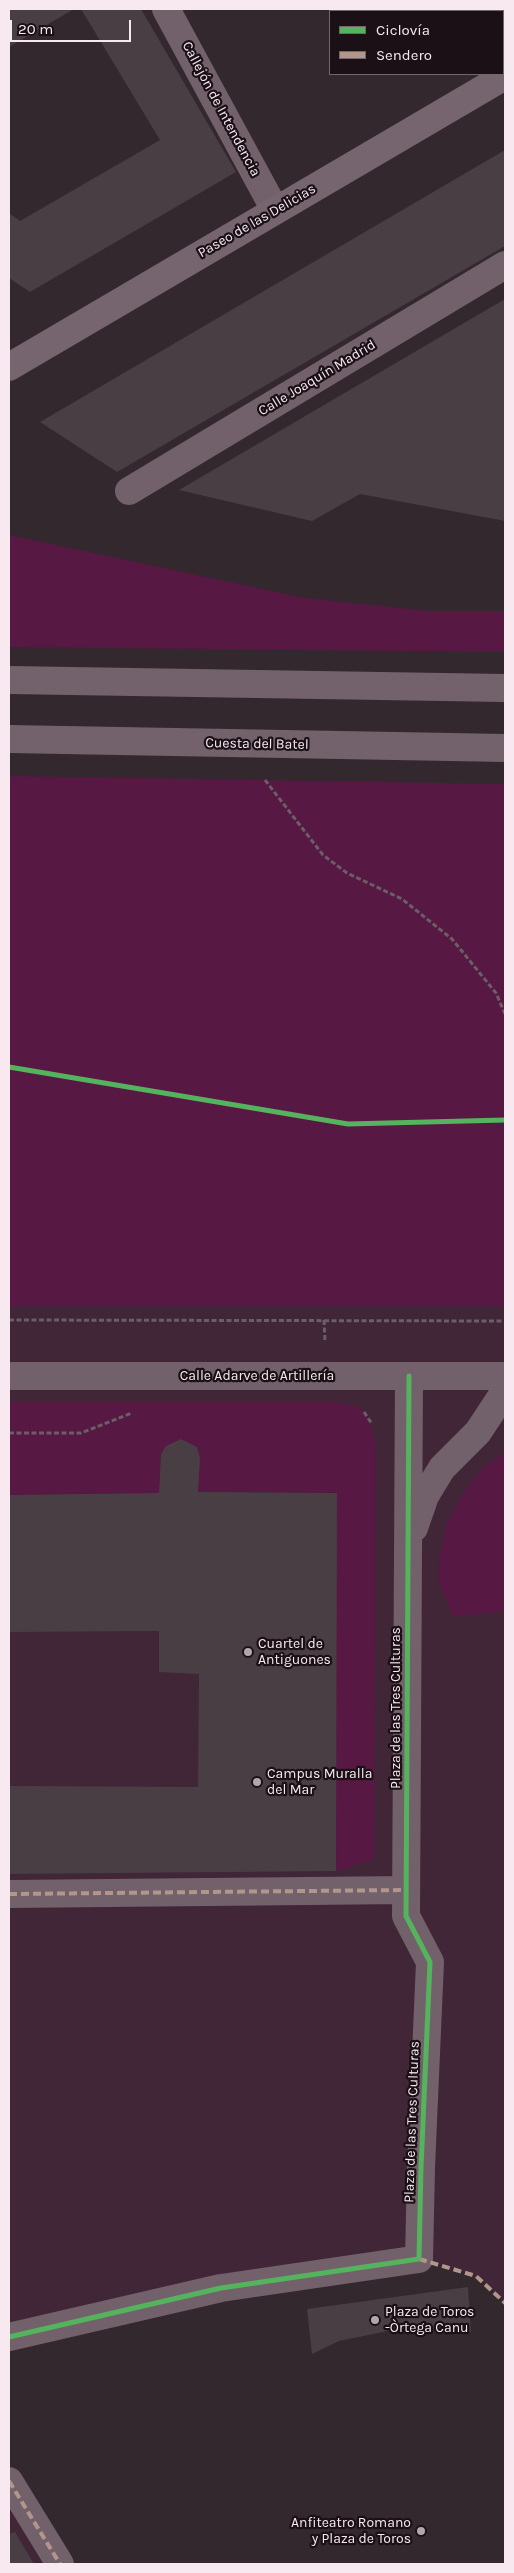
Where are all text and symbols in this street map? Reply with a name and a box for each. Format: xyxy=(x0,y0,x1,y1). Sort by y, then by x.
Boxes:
scale bar xyxy=(12,10,134,42)
legend xyxy=(329,10,504,75)
text: 20 m xyxy=(18,20,53,38)
text: Ciclovía xyxy=(376,21,430,39)
street label: Callejón de Intendencia xyxy=(178,39,264,179)
text: Sendero xyxy=(376,46,432,64)
street label: Paseo de las Delicias xyxy=(195,180,319,262)
street label: Calle Joaquín Madrid xyxy=(255,336,379,420)
street label: Cuesta del Batel xyxy=(205,735,309,753)
street label: Calle Adarve de Artillería xyxy=(180,1368,334,1384)
street label: Plaza de las Tres Culturas xyxy=(388,1627,404,1789)
place label: Cuartel de Antiguones xyxy=(258,1636,331,1668)
marker: Cuartel de Antiguones xyxy=(242,1646,254,1658)
place label: Campus Muralla del Mar xyxy=(267,1766,372,1798)
marker: Campus Muralla del Mar xyxy=(251,1776,263,1788)
street label: Plaza de las Tres Culturas xyxy=(401,2041,423,2203)
place label: Plaza de Toros -Òrtega Canu xyxy=(385,2304,474,2336)
marker: Plaza de Toros -Òrtega Canu xyxy=(369,2314,381,2326)
place label: Anfiteatro Romano y Plaza de Toros xyxy=(291,2515,411,2548)
marker: Anfiteatro Romano y Plaza de Toros xyxy=(415,2525,427,2537)

